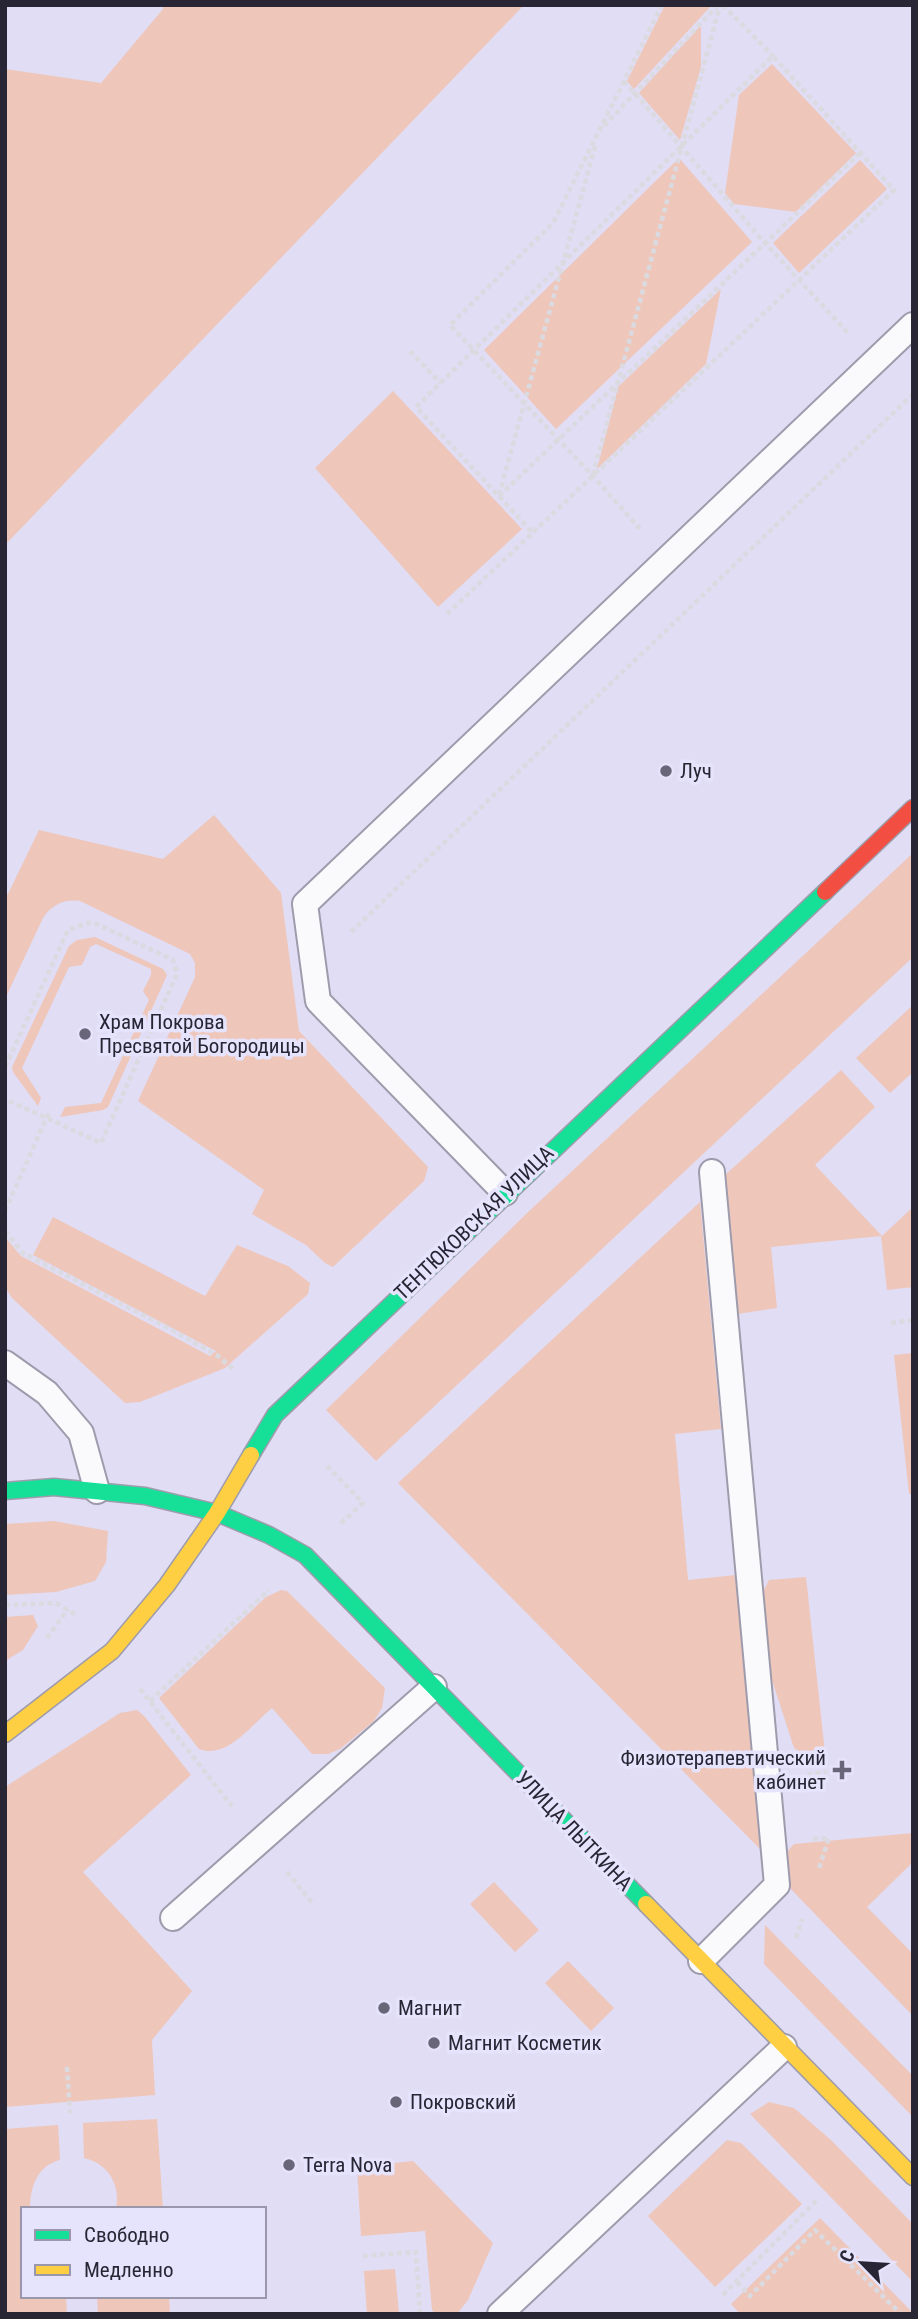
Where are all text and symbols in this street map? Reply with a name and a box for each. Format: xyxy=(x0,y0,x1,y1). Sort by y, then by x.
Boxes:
place label: Луч xyxy=(680,759,712,783)
marker: Луч xyxy=(658,763,674,779)
place label: Храм Покрова Пресвятой Богородицы xyxy=(99,1010,305,1058)
marker: Храм Покрова Пресвятой Богородицы xyxy=(77,1026,93,1042)
street label: ТЕНТЮКОВСКАЯ УЛИЦА xyxy=(390,1141,558,1305)
place label: Физиотерапевтический кабинет xyxy=(621,1746,826,1794)
marker: Физиотерапевтический кабинет xyxy=(832,1760,852,1780)
street label: УЛИЦА ЛЫТКИНА xyxy=(511,1766,637,1896)
place label: Магнит xyxy=(398,1996,462,2020)
marker: Магнит xyxy=(376,2000,392,2016)
place label: Магнит Косметик xyxy=(448,2031,602,2055)
marker: Магнит Косметик xyxy=(426,2035,442,2051)
place label: Покровский xyxy=(410,2090,516,2114)
marker: Покровский xyxy=(388,2094,404,2110)
place label: Terra Nova xyxy=(303,2153,392,2177)
marker: Terra Nova xyxy=(281,2157,297,2173)
legend xyxy=(21,2207,266,2298)
text: Свободно xyxy=(84,2223,170,2247)
north arrow xyxy=(827,2228,897,2298)
text: С xyxy=(834,2246,860,2266)
text: Медленно xyxy=(84,2258,173,2282)

